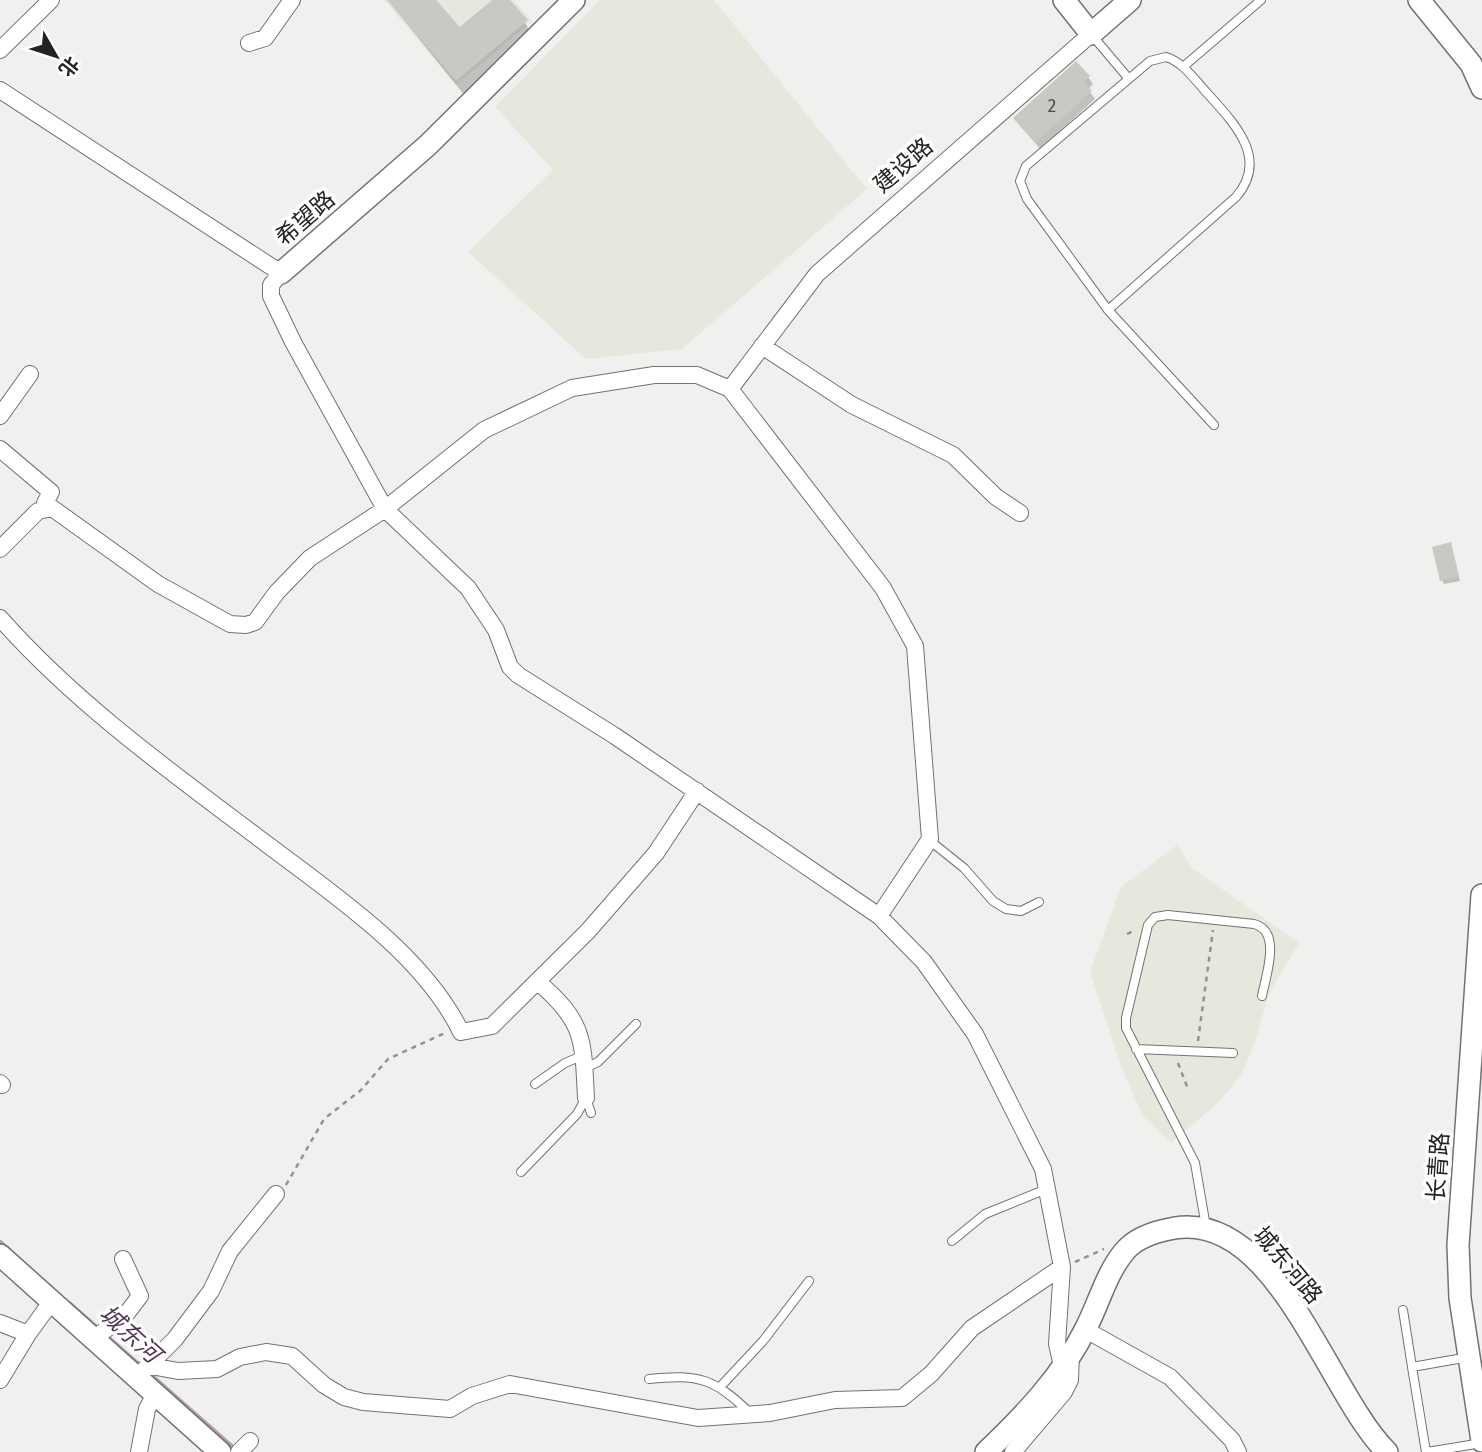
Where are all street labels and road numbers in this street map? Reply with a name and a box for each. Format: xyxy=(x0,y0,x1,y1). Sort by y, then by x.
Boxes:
street label: 建设路 xyxy=(868,132,938,198)
street label: 希望路 xyxy=(270,185,340,251)
street label: 长青路 xyxy=(1422,1132,1454,1202)
street label: 城东河路 xyxy=(1248,1221,1328,1309)

